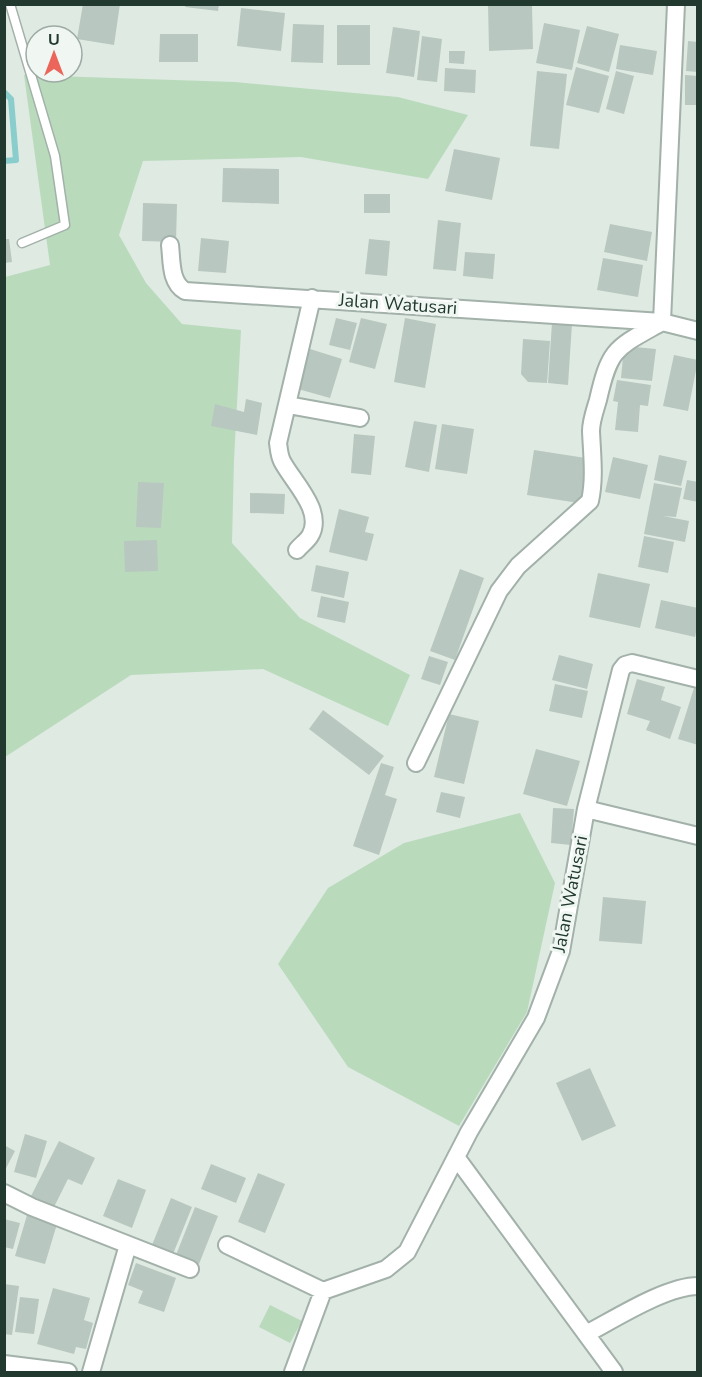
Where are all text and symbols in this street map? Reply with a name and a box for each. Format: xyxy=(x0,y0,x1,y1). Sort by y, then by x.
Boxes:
north arrow xyxy=(24,24,84,84)
text: U xyxy=(48,29,60,51)
street label: Jalan Watusari xyxy=(337,288,458,320)
street label: Jalan Watusari xyxy=(547,833,593,956)

